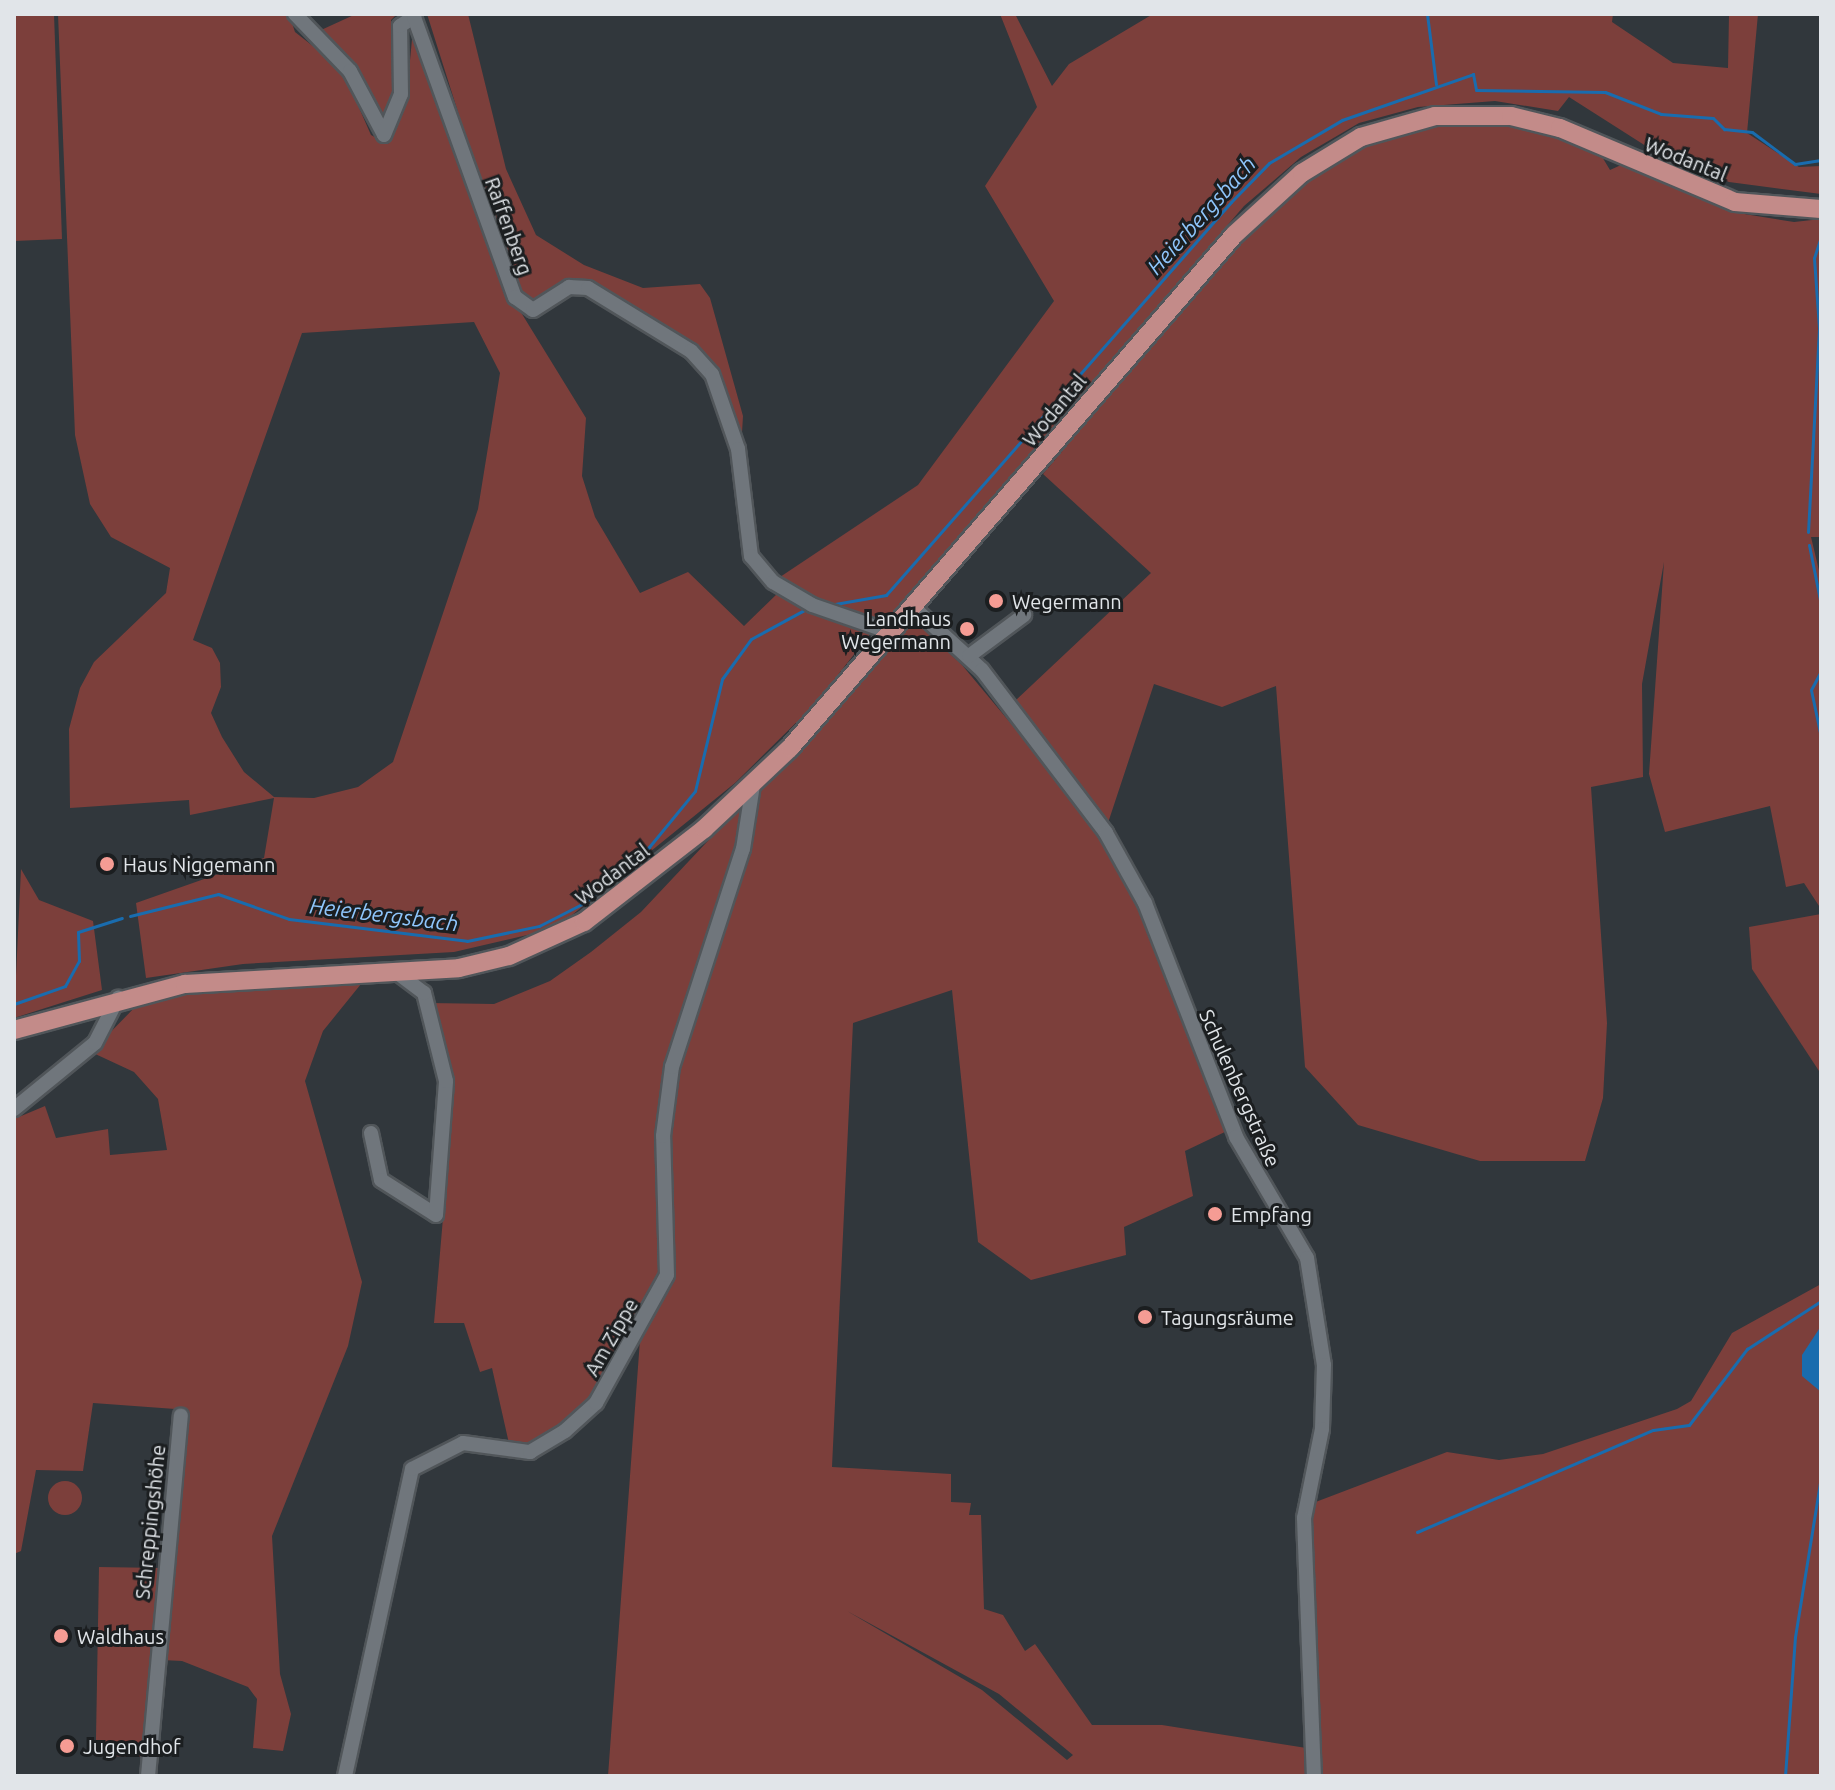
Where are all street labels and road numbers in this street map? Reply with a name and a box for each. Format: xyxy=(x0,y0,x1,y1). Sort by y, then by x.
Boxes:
street label: Wodantal xyxy=(1641,132,1731,186)
street label: Raffenberg xyxy=(480,174,538,278)
street label: Wodantal xyxy=(1017,369,1091,451)
street label: Wodantal xyxy=(570,838,654,910)
street label: Schulenbergstraße xyxy=(1195,1006,1285,1170)
street label: Am Zippe xyxy=(579,1294,643,1380)
street label: Schreppingshöhe xyxy=(130,1444,170,1600)

